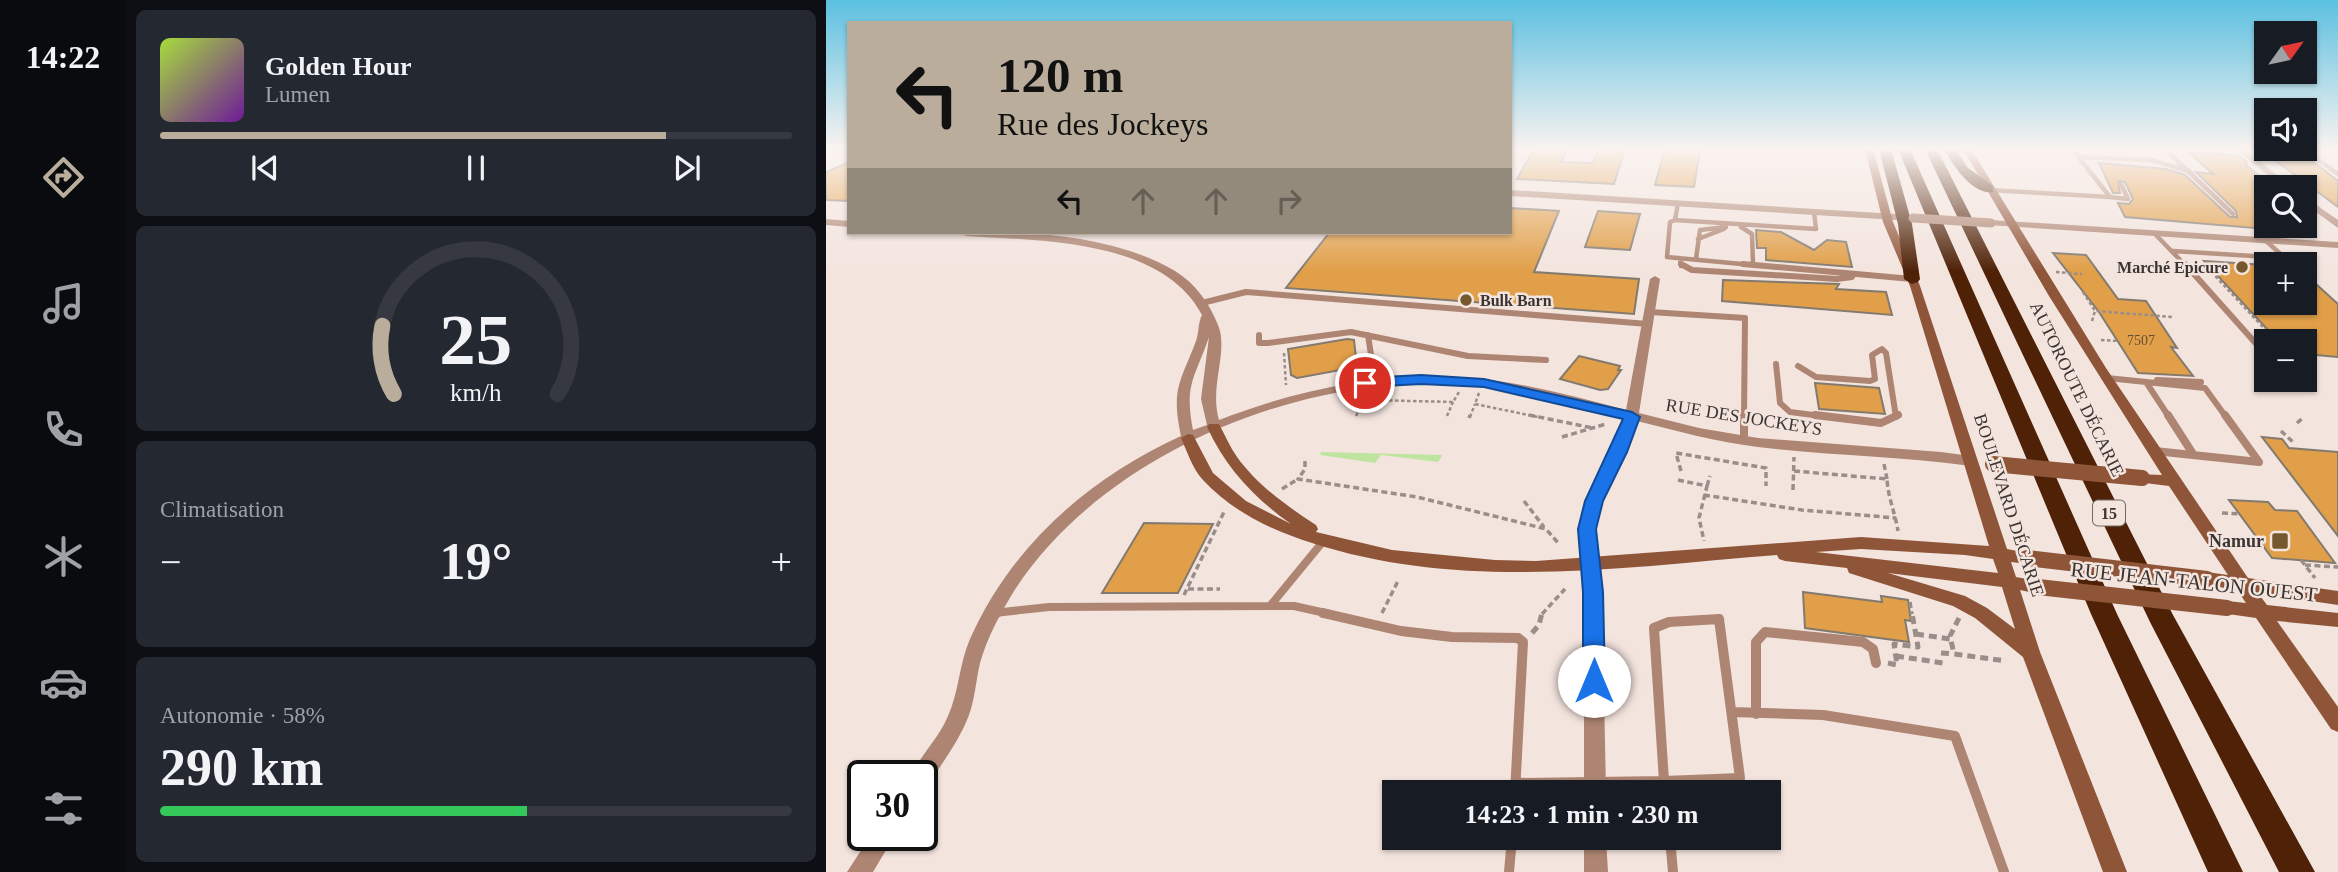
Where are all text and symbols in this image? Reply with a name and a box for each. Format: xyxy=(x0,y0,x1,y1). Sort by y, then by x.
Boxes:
north arrow xyxy=(2254,21,2317,84)
map controls xyxy=(2254,21,2317,392)
text: 14:22 xyxy=(26,39,100,75)
text: 120 m xyxy=(997,48,1124,103)
icon: left xyxy=(882,49,973,140)
text: Golden Hour xyxy=(265,52,412,81)
text: Lumen xyxy=(265,82,330,107)
button: sound xyxy=(2254,98,2317,161)
text: Rue des Jockeys xyxy=(997,106,1209,142)
icon: previous xyxy=(246,149,284,187)
icon: pause xyxy=(457,149,495,187)
icon: next xyxy=(668,149,706,187)
icon: directions xyxy=(39,153,88,202)
button: search xyxy=(2254,175,2317,238)
icon: left xyxy=(1051,182,1089,220)
icon: ahead xyxy=(1124,182,1162,220)
icon: ahead xyxy=(1197,182,1235,220)
icon: right xyxy=(1270,182,1308,220)
button: + xyxy=(2254,252,2317,315)
place label: Marché Epicure xyxy=(2117,259,2228,277)
marker: Marché Epicure xyxy=(2234,259,2250,275)
icon: music xyxy=(39,279,88,328)
marker: Bulk Barn xyxy=(1458,292,1474,308)
place label: Bulk Barn xyxy=(1480,292,1552,309)
street label: AUTOROUTE DÉCARIE xyxy=(2026,298,2129,480)
text: 25 xyxy=(440,300,512,381)
button: − xyxy=(2254,329,2317,392)
house number: 7507 xyxy=(2127,333,2155,348)
pin xyxy=(1335,353,1395,413)
icon: arrive xyxy=(1346,364,1384,402)
text: km/h xyxy=(450,379,502,406)
street label: RUE DES JOCKEYS xyxy=(1664,395,1824,439)
icon: phone xyxy=(39,405,88,454)
street label: BOULEVARD DÉCARIE xyxy=(1970,411,2049,599)
text: Climatisation xyxy=(160,497,284,522)
road number: 15 xyxy=(2093,500,2125,526)
place label: Namur xyxy=(2209,531,2264,551)
marker: Namur xyxy=(2270,531,2290,551)
icon: climate xyxy=(39,532,88,581)
text: 19° xyxy=(440,533,512,590)
text: − xyxy=(160,541,181,583)
text: + xyxy=(771,541,792,583)
street label: RUE JEAN-TALON OUEST xyxy=(2069,557,2319,607)
position arrow xyxy=(1557,644,1631,718)
icon: car xyxy=(39,658,88,707)
text: Autonomie · 58% xyxy=(160,703,325,728)
text: 290 km xyxy=(160,739,323,796)
speed limit sign: 30 xyxy=(847,760,938,851)
icon: filters xyxy=(39,784,88,833)
text: 14:23 · 1 min · 230 m xyxy=(1465,800,1699,829)

